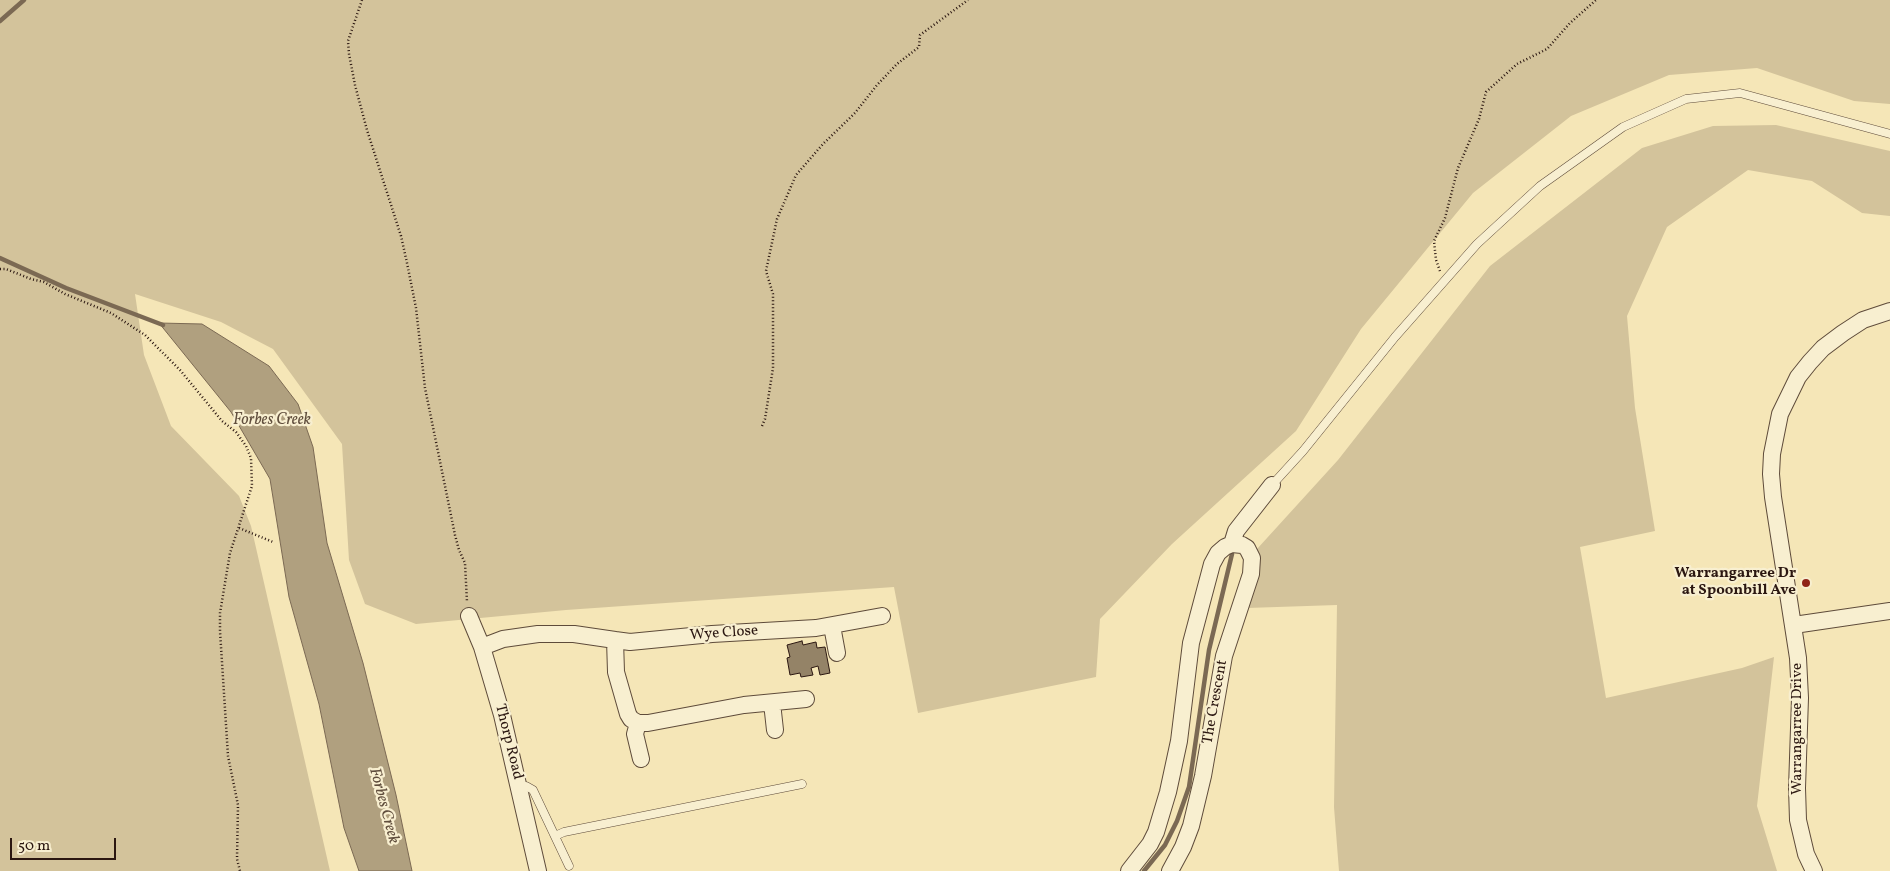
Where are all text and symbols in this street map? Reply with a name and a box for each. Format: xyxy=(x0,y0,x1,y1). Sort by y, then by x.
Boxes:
water label: Forbes Creek xyxy=(233,411,311,431)
place label: Warrangarree Dr at Spoonbill Ave xyxy=(1675,565,1796,600)
marker: Warrangarree Dr at Spoonbill Ave xyxy=(1800,577,1812,589)
street label: Wye Close xyxy=(689,623,759,645)
street label: The Crescent xyxy=(1200,658,1232,746)
street label: Warrangarree Drive xyxy=(1789,663,1807,795)
street label: Thorp Road xyxy=(490,702,526,782)
water label: Forbes Creek xyxy=(364,766,402,846)
scale bar xyxy=(12,828,119,860)
text: 50 m xyxy=(18,836,50,857)

